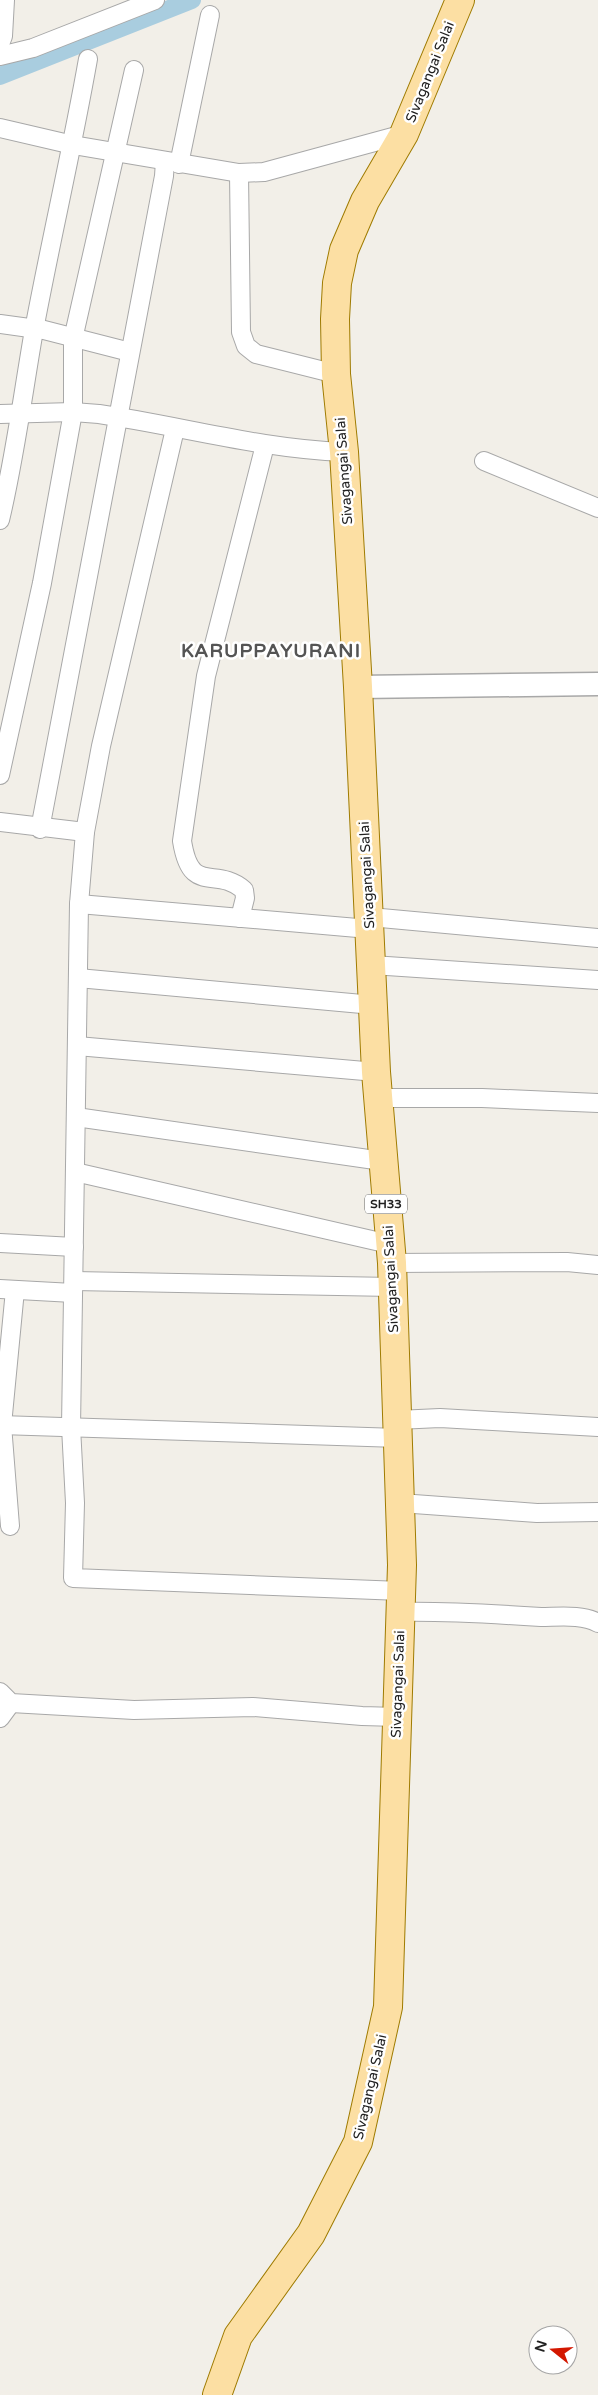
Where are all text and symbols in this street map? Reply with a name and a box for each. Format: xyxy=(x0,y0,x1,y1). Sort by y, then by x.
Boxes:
street label: Sivagangai Salai xyxy=(402,19,458,125)
street label: Sivagangai Salai xyxy=(332,417,356,525)
district label: KARUPPAYURANI xyxy=(181,640,361,662)
street label: Sivagangai Salai xyxy=(356,821,378,929)
road number: SH33 xyxy=(365,1194,407,1214)
street label: Sivagangai Salai xyxy=(380,1225,402,1333)
street label: Sivagangai Salai xyxy=(388,1630,408,1738)
street label: Sivagangai Salai xyxy=(350,2033,390,2141)
north arrow xyxy=(528,2325,578,2375)
text: N xyxy=(531,2338,551,2354)

